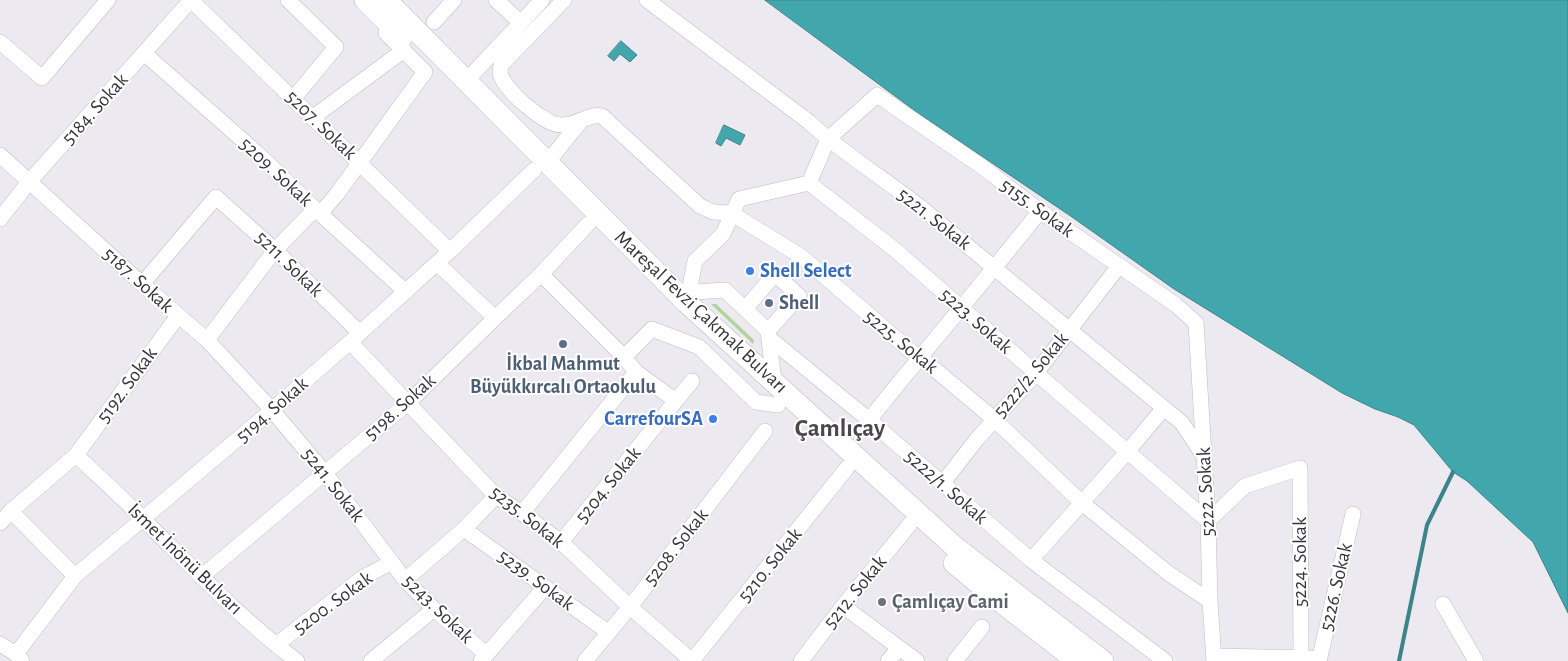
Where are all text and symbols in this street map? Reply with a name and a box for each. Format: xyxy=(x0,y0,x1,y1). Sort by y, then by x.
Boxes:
street label: 5184. Sokak xyxy=(57,68,133,150)
street label: 5207. Sokak xyxy=(280,85,362,165)
street label: 5209. Sokak xyxy=(234,132,318,212)
street label: 5155. Sokak xyxy=(995,173,1079,243)
street label: 5221. Sokak xyxy=(892,183,976,255)
street label: Mareşal Fevzi Çakmak Bulvarı xyxy=(609,225,793,399)
street label: 5211. Sokak xyxy=(250,226,328,302)
street label: 5187. Sokak xyxy=(98,242,178,318)
place label: Shell Select xyxy=(760,259,852,283)
marker: Shell Select xyxy=(744,265,756,277)
street label: 5223. Sokak xyxy=(935,283,1017,359)
place label: Shell xyxy=(779,291,819,315)
marker: Shell xyxy=(763,297,775,309)
street label: 5225. Sokak xyxy=(859,305,943,379)
street label: 5222/2. Sokak xyxy=(988,327,1074,423)
marker: İkbal Mahmut Büyükkırcalı Ortaokulu xyxy=(557,338,569,350)
street label: 5192. Sokak xyxy=(92,343,162,427)
place label: İkbal Mahmut Büyükkırcalı Ortaokulu xyxy=(470,352,656,399)
street label: 5198. Sokak xyxy=(359,369,441,445)
street label: 5194. Sokak xyxy=(231,372,313,448)
place label: CarrefourSA xyxy=(604,407,703,431)
marker: CarrefourSA xyxy=(707,413,719,425)
district label: Çamlıçay xyxy=(795,413,885,443)
street label: 5204. Sokak xyxy=(570,442,646,528)
street label: 5241. Sokak xyxy=(297,443,369,527)
street label: 5222/1. Sokak xyxy=(900,444,992,530)
street label: 5222. Sokak xyxy=(1192,447,1220,537)
street label: 5235. Sokak xyxy=(485,480,569,554)
street label: İsmet İnönü Bulvarı xyxy=(123,498,247,620)
street label: 5208. Sokak xyxy=(638,504,714,590)
street label: 5224. Sokak xyxy=(1288,517,1312,607)
street label: 5210. Sokak xyxy=(733,523,807,607)
street label: 5226. Sokak xyxy=(1314,541,1358,633)
street label: 5239. Sokak xyxy=(493,544,579,616)
street label: 5212. Sokak xyxy=(818,551,892,633)
street label: 5200. Sokak xyxy=(289,566,377,640)
street label: 5243. Sokak xyxy=(398,569,478,649)
place label: Çamlıçay Cami xyxy=(892,590,1009,614)
marker: Çamlıçay Cami xyxy=(876,596,888,608)

